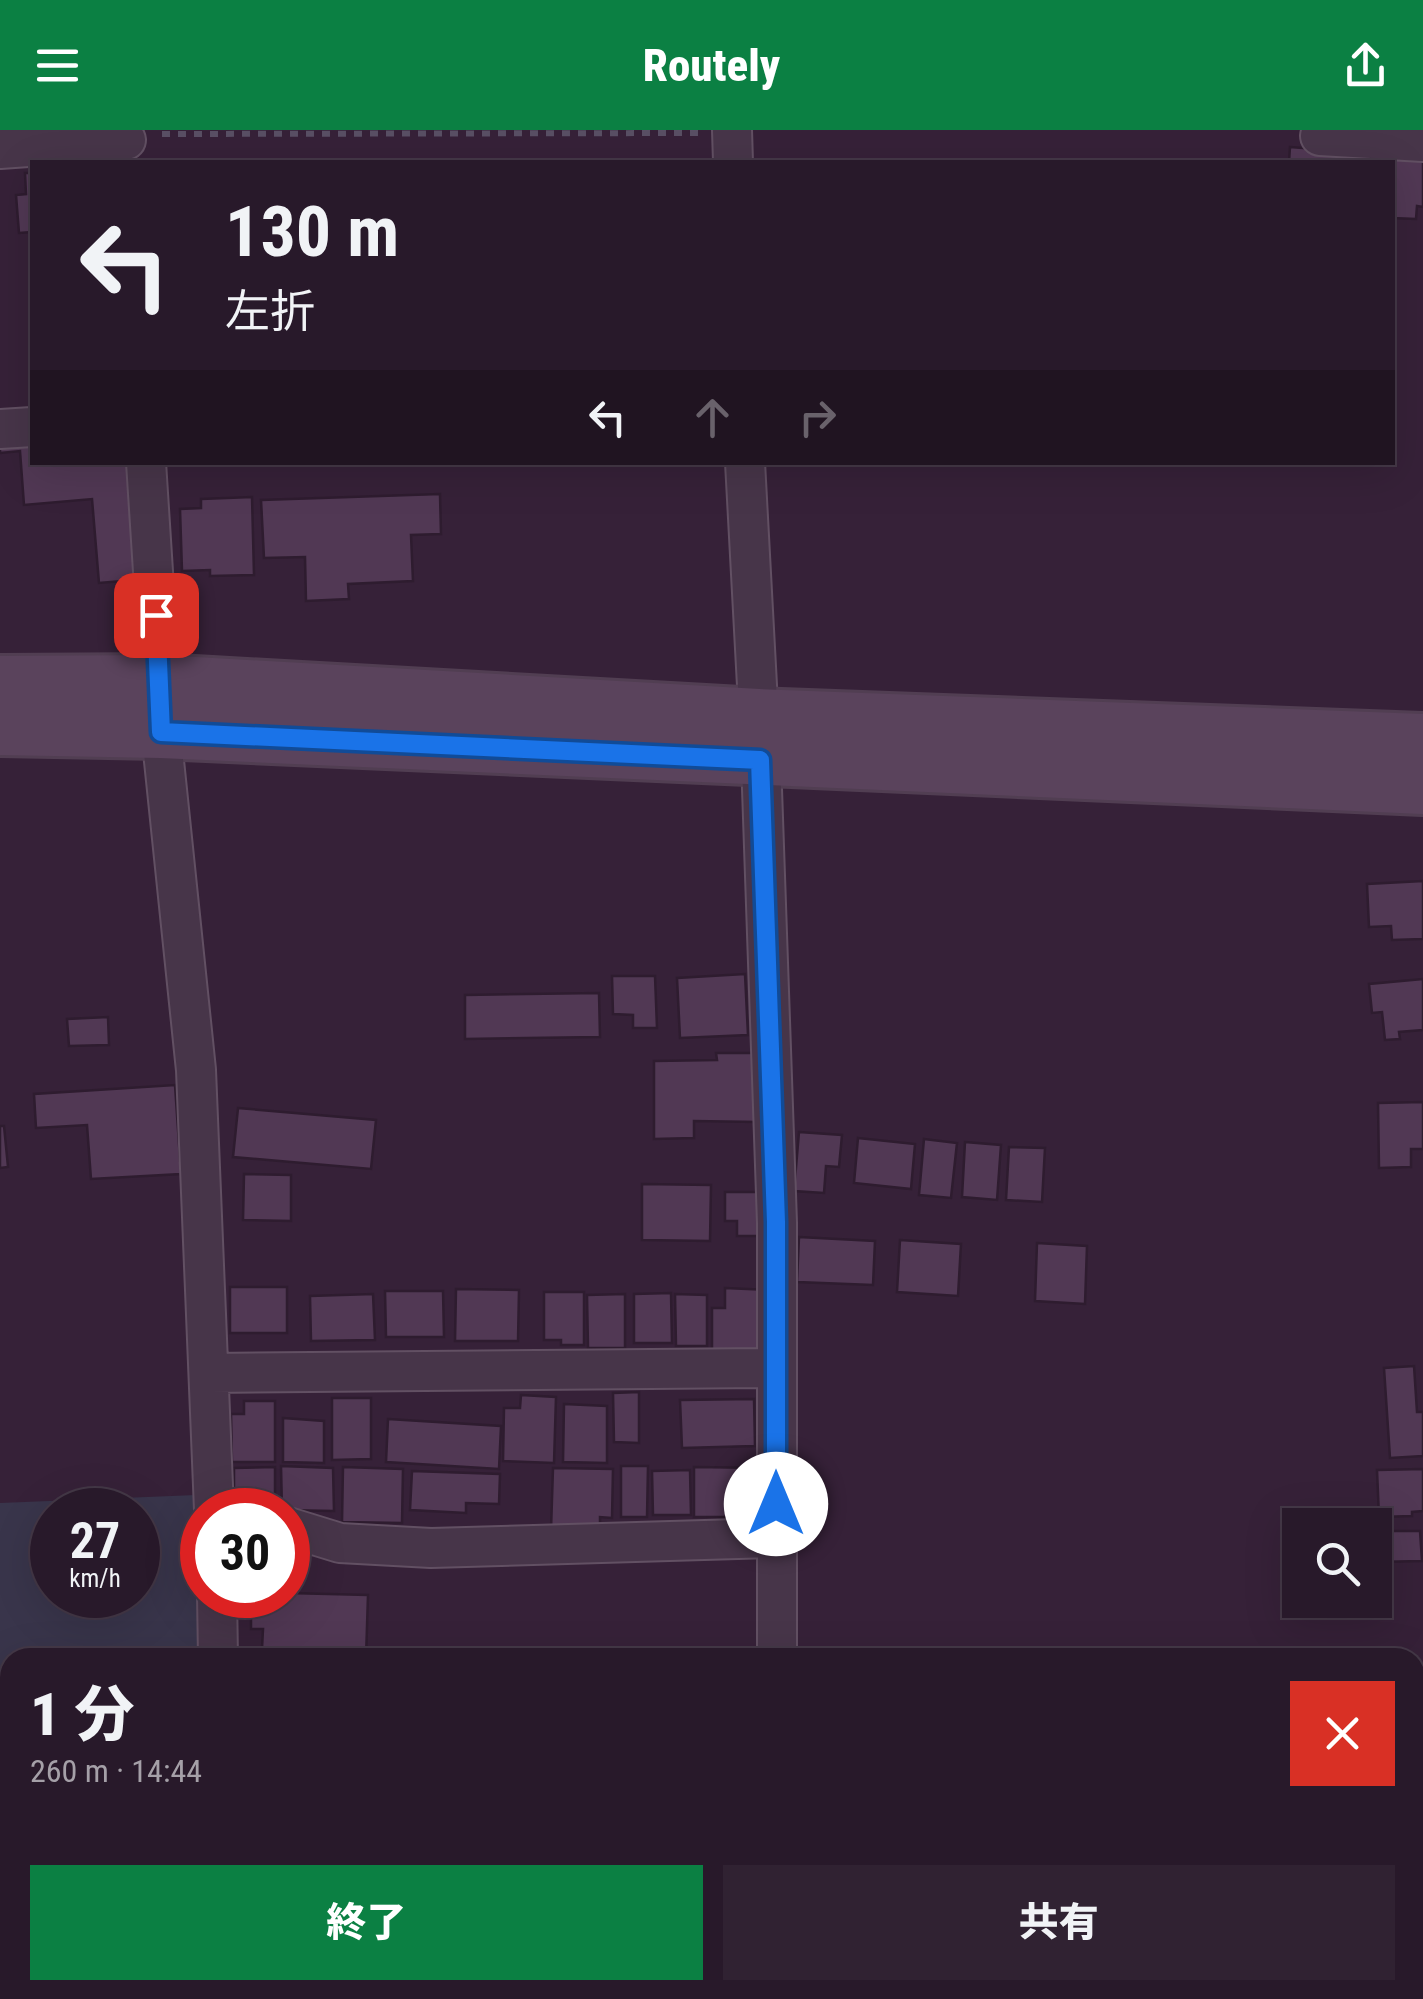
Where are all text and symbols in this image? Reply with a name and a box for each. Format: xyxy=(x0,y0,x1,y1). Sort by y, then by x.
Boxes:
icon: menu xyxy=(30,38,85,93)
icon: share xyxy=(1338,38,1393,93)
text: Routely xyxy=(643,39,780,92)
text: 130 m xyxy=(225,191,399,273)
icon: left xyxy=(60,200,190,330)
text: 左折 xyxy=(225,285,315,338)
icon: left xyxy=(580,390,635,445)
icon: ahead xyxy=(685,390,740,445)
icon: right xyxy=(790,390,845,445)
pin xyxy=(114,573,199,658)
icon: arrive xyxy=(129,588,184,643)
position arrow xyxy=(724,1452,828,1556)
speed limit sign: 30 xyxy=(180,1488,310,1618)
map controls xyxy=(1282,1508,1392,1618)
button: search xyxy=(1282,1508,1392,1618)
text: 27 xyxy=(70,1512,120,1570)
text: km/h xyxy=(69,1564,121,1593)
text: 1 分 xyxy=(30,1679,134,1750)
button: close xyxy=(1290,1681,1395,1786)
text: 260 m · 14:44 xyxy=(30,1752,202,1790)
button: 終了 xyxy=(30,1865,703,1980)
button: 共有 xyxy=(723,1865,1395,1980)

